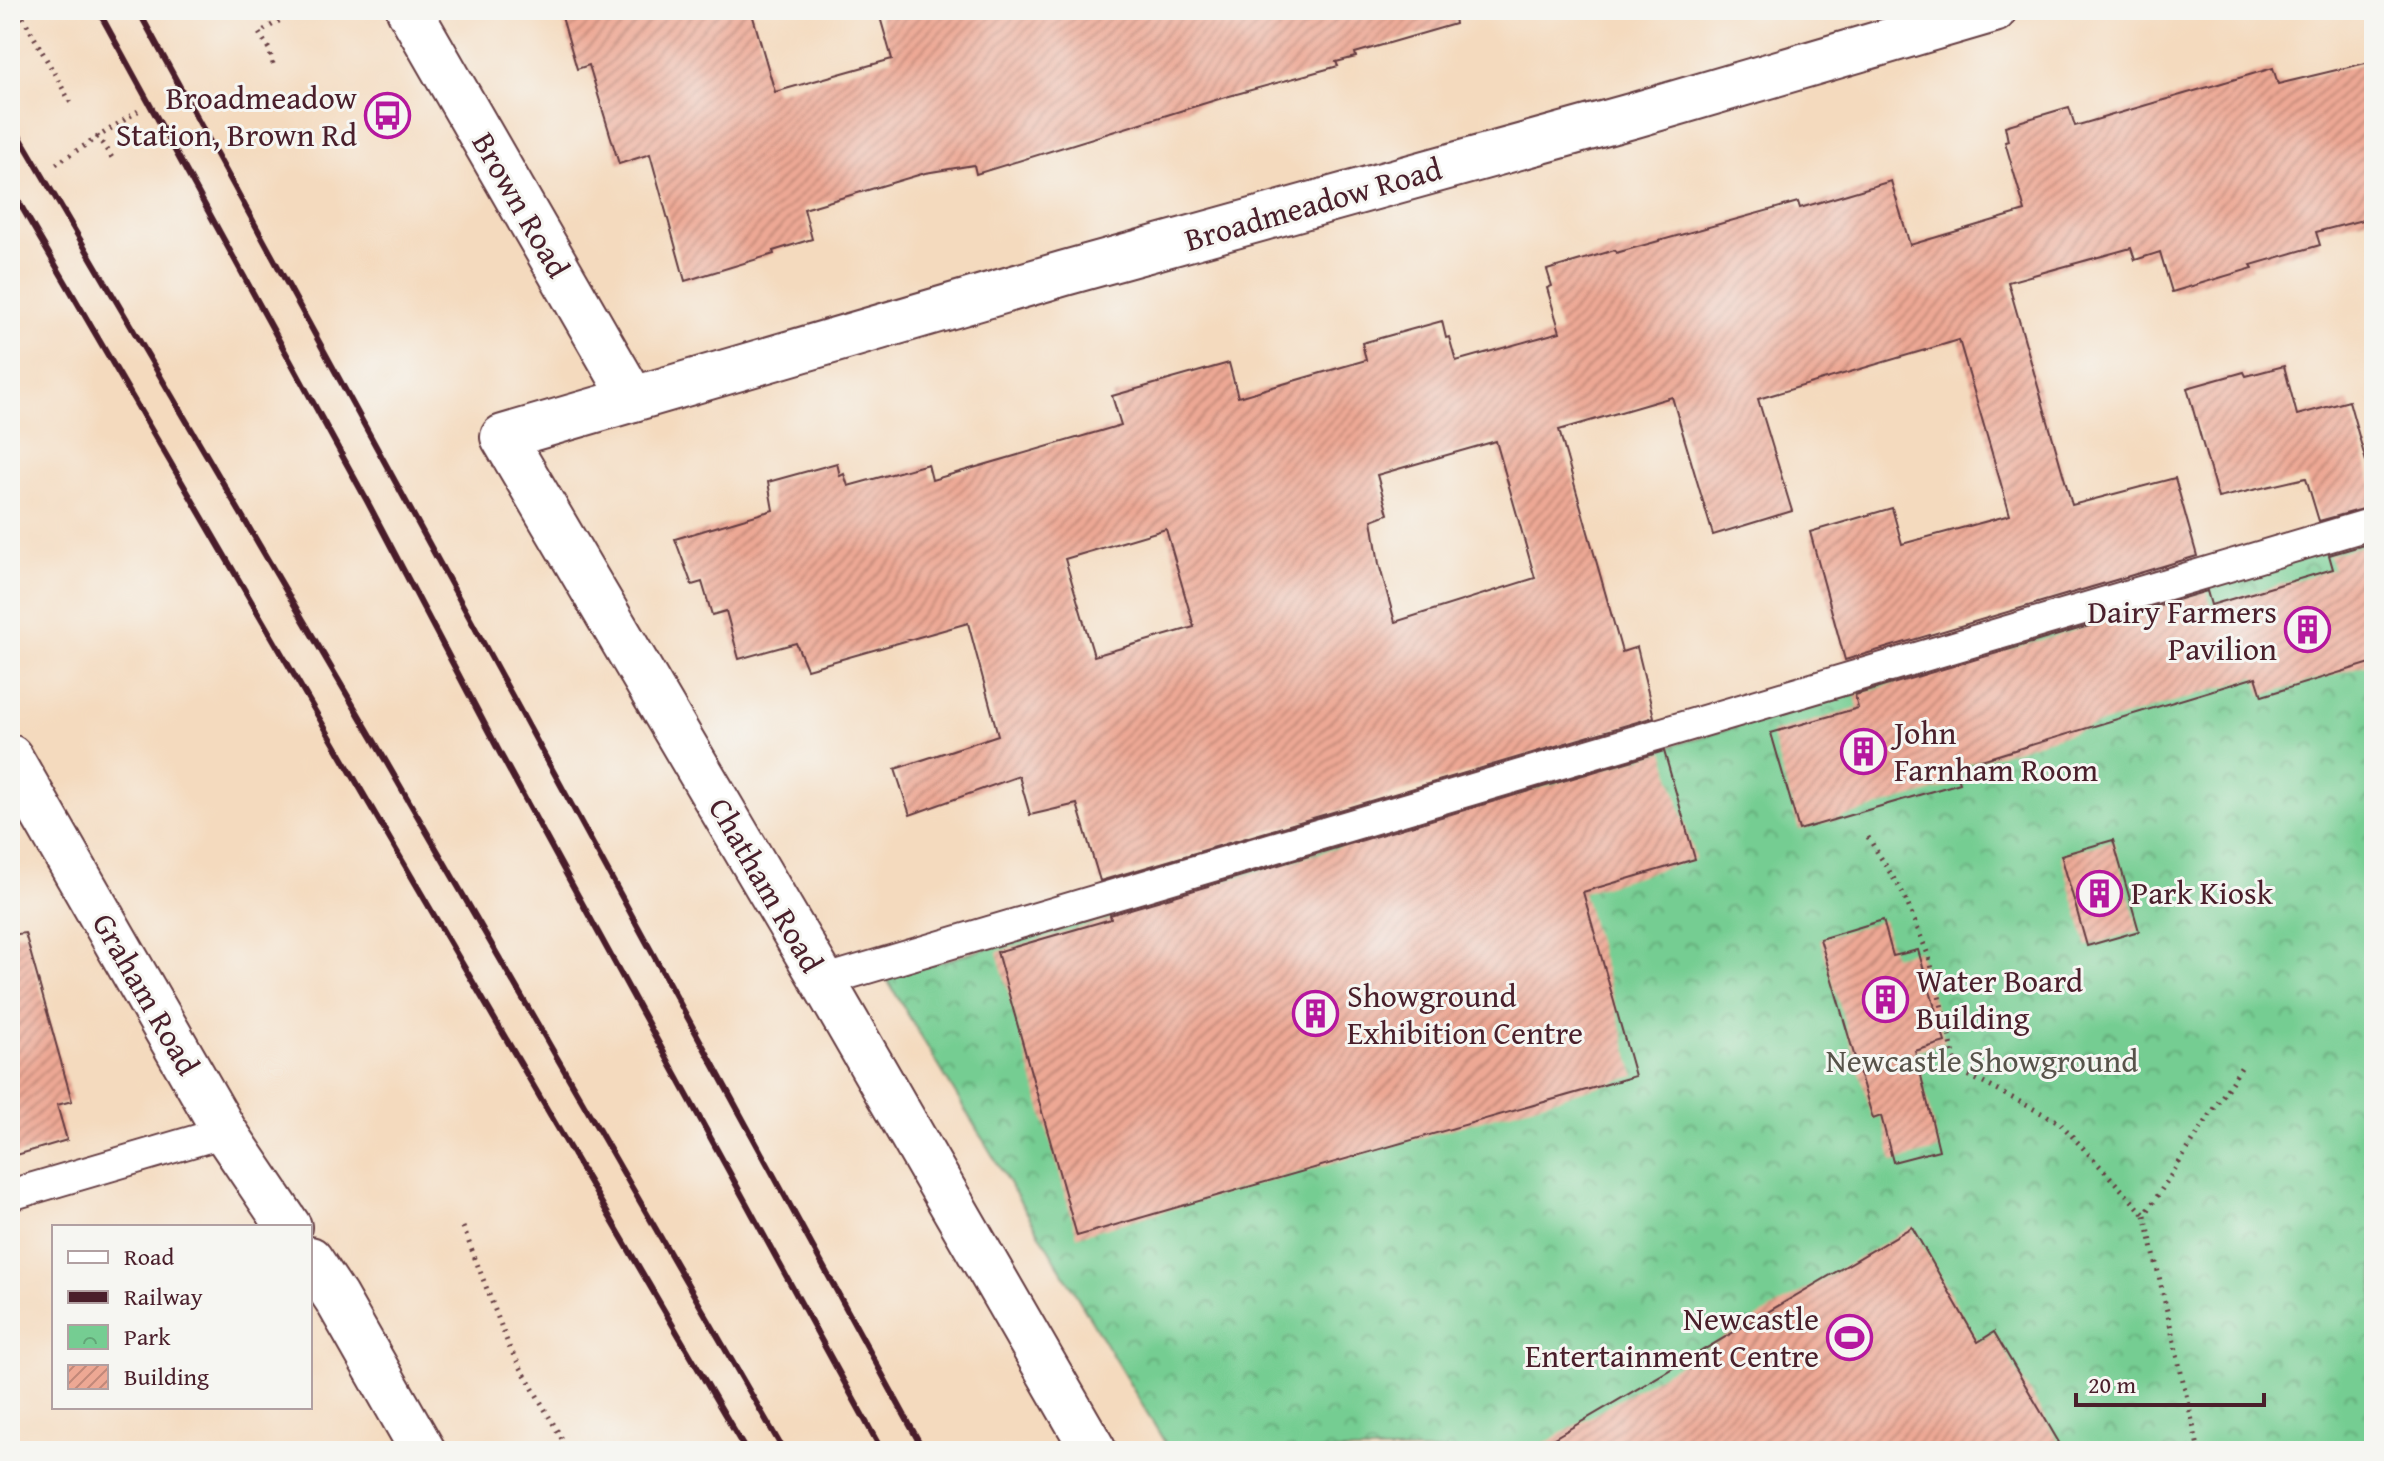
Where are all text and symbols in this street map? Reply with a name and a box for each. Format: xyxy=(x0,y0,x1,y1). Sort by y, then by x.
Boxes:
place label: Broadmeadow Station, Brown Rd xyxy=(116,74,357,158)
bus stop icon: Broadmeadow Station, Brown Rd xyxy=(364,92,412,140)
street label: Brown Road xyxy=(461,123,582,286)
street label: Broadmeadow Road xyxy=(1179,144,1447,263)
place label: Dairy Farmers Pavilion xyxy=(2088,588,2277,672)
building icon: Dairy Farmers Pavilion xyxy=(2284,606,2332,654)
place label: John Farnham Room xyxy=(1890,709,2098,793)
building icon: John Farnham Room xyxy=(1839,727,1887,775)
street label: Chatham Road xyxy=(697,789,836,981)
building icon: Park Kiosk xyxy=(2076,869,2124,917)
place label: Park Kiosk xyxy=(2131,869,2274,916)
street label: Graham Road xyxy=(81,904,212,1083)
place label: Water Board Building xyxy=(1916,957,2083,1041)
place label: Showground Exhibition Centre xyxy=(1347,972,1583,1056)
building icon: Water Board Building xyxy=(1861,975,1909,1023)
building icon: Showground Exhibition Centre xyxy=(1292,990,1340,1038)
park label: Newcastle Showground xyxy=(1826,1037,2138,1084)
legend xyxy=(52,1225,312,1409)
text: Road xyxy=(124,1239,174,1274)
text: Railway xyxy=(124,1279,203,1314)
place label: Newcastle Entertainment Centre xyxy=(1525,1295,1819,1379)
sports icon: Newcastle Entertainment Centre xyxy=(1826,1313,1874,1361)
text: Park xyxy=(124,1319,171,1354)
scale bar xyxy=(2076,1357,2264,1407)
text: Building xyxy=(124,1359,209,1394)
text: 20 m xyxy=(2088,1367,2136,1402)

